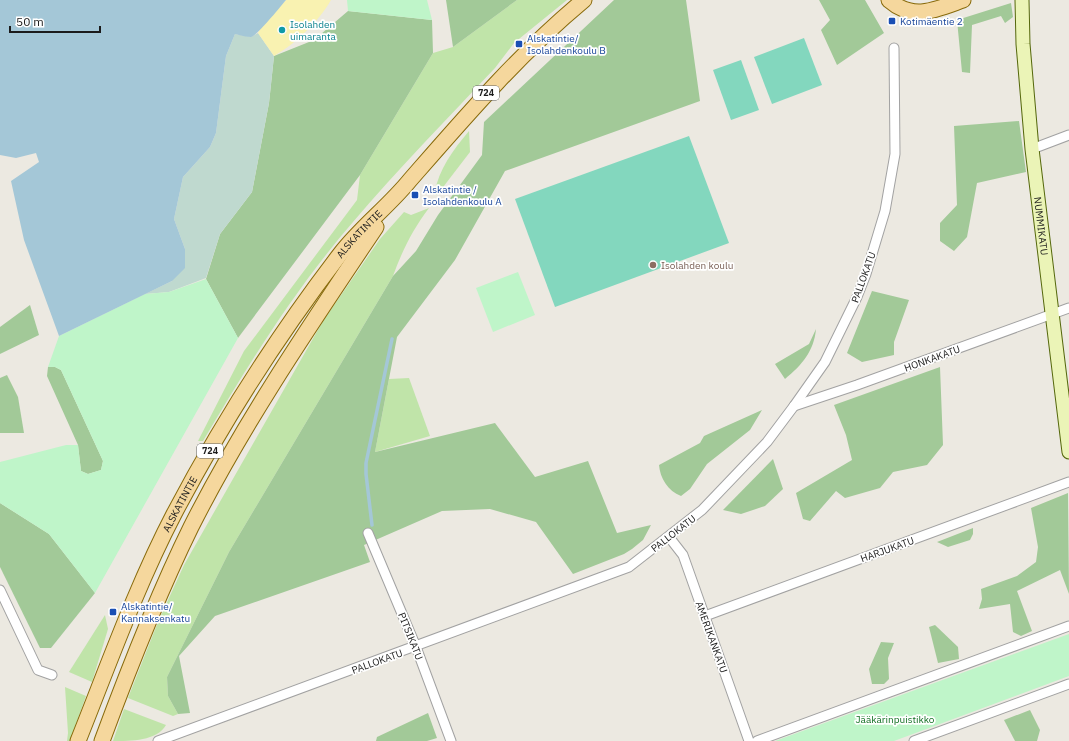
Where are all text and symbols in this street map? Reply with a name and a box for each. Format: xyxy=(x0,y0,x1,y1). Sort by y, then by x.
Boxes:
scale bar xyxy=(10,8,100,34)
text: 50 m xyxy=(16,14,44,29)
place label: Kotimäentie 2 xyxy=(900,15,963,28)
marker: Kotimäentie 2 xyxy=(887,16,897,26)
place label: Isolahden uimaranta xyxy=(290,18,336,43)
marker: Isolahden uimaranta xyxy=(277,25,287,35)
place label: Alskatintie/ Isolahdenkoulu B xyxy=(527,32,606,57)
marker: Alskatintie/ Isolahdenkoulu B xyxy=(514,39,524,49)
road number: 724 xyxy=(473,86,499,100)
place label: Alskatintie / Isolahdenkoulu A xyxy=(423,183,502,208)
marker: Alskatintie / Isolahdenkoulu A xyxy=(410,190,420,200)
street label: NUMMIKATU xyxy=(1031,196,1051,256)
street label: ALSKATINTIE xyxy=(333,207,385,261)
street label: PALLOKATU xyxy=(848,250,879,304)
place label: Isolahden koulu xyxy=(661,259,733,272)
marker: Isolahden koulu xyxy=(648,260,658,270)
street label: HONKAKATU xyxy=(902,342,962,375)
road number: 724 xyxy=(197,444,223,458)
street label: ALSKATINTIE xyxy=(160,474,200,534)
street label: PALLOKATU xyxy=(648,512,698,555)
street label: HARJUKATU xyxy=(859,534,916,565)
place label: Alskatintie/ Kannaksenkatu xyxy=(121,600,190,625)
street label: AMERIKANKATU xyxy=(693,600,730,675)
marker: Alskatintie/ Kannaksenkatu xyxy=(108,607,118,617)
street label: PITSIKATU xyxy=(395,611,426,662)
street label: PALLOKATU xyxy=(350,646,404,677)
park label: Jääkärinpuistikko xyxy=(856,713,935,726)

